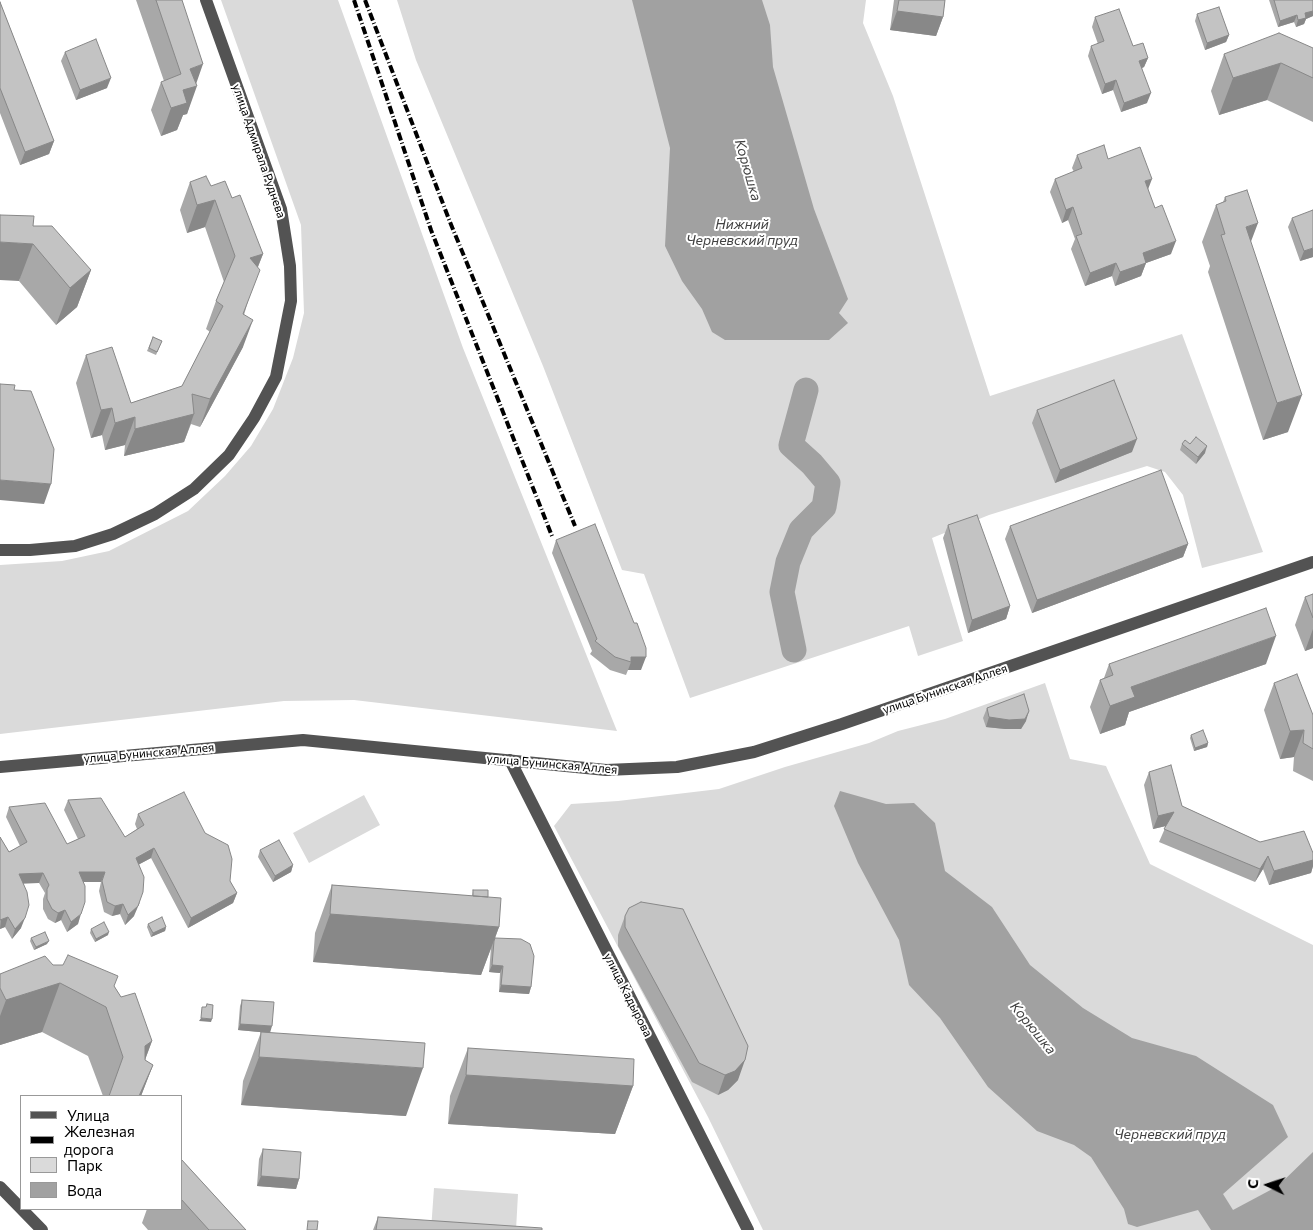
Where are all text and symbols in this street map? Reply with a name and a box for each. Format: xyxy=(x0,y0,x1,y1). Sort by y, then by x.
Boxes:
street label: улица Адмирала Руднева xyxy=(229,82,289,220)
water label: Корюшка xyxy=(731,137,765,203)
water label: Нижний Черневский пруд xyxy=(686,216,798,248)
street label: улица Бунинская Аллея xyxy=(881,661,1009,717)
street label: улица Бунинская Аллея xyxy=(83,740,215,766)
street label: улица Бунинская Аллея xyxy=(486,751,618,777)
street label: улица Кадырова xyxy=(601,951,655,1039)
water label: Корюшка xyxy=(1007,998,1059,1058)
legend xyxy=(20,1095,182,1210)
text: Улица xyxy=(67,1106,109,1124)
text: Железная дорога xyxy=(64,1122,135,1158)
water label: Черневский пруд xyxy=(1114,1126,1226,1142)
text: Парк xyxy=(67,1156,103,1174)
north arrow xyxy=(1243,1160,1293,1210)
text: С xyxy=(1244,1179,1261,1189)
text: Вода xyxy=(67,1181,102,1199)

